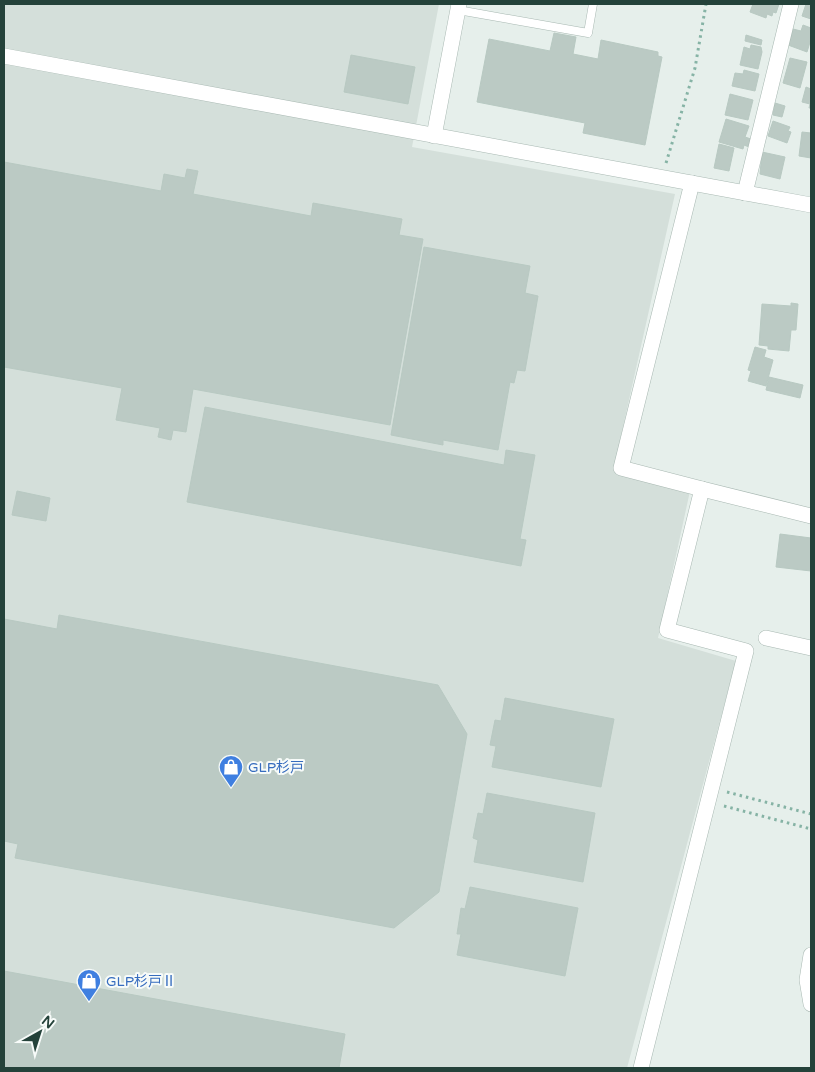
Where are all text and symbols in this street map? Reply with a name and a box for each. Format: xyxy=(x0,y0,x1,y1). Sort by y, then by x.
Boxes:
shop icon: GLP杉戸 xyxy=(218,754,244,788)
place label: GLP杉戸 xyxy=(248,759,304,776)
shop icon: GLP杉戸Ⅱ xyxy=(76,968,102,1002)
place label: GLP杉戸Ⅱ xyxy=(106,973,176,990)
north arrow xyxy=(15,1007,65,1057)
text: N xyxy=(38,1012,58,1032)

